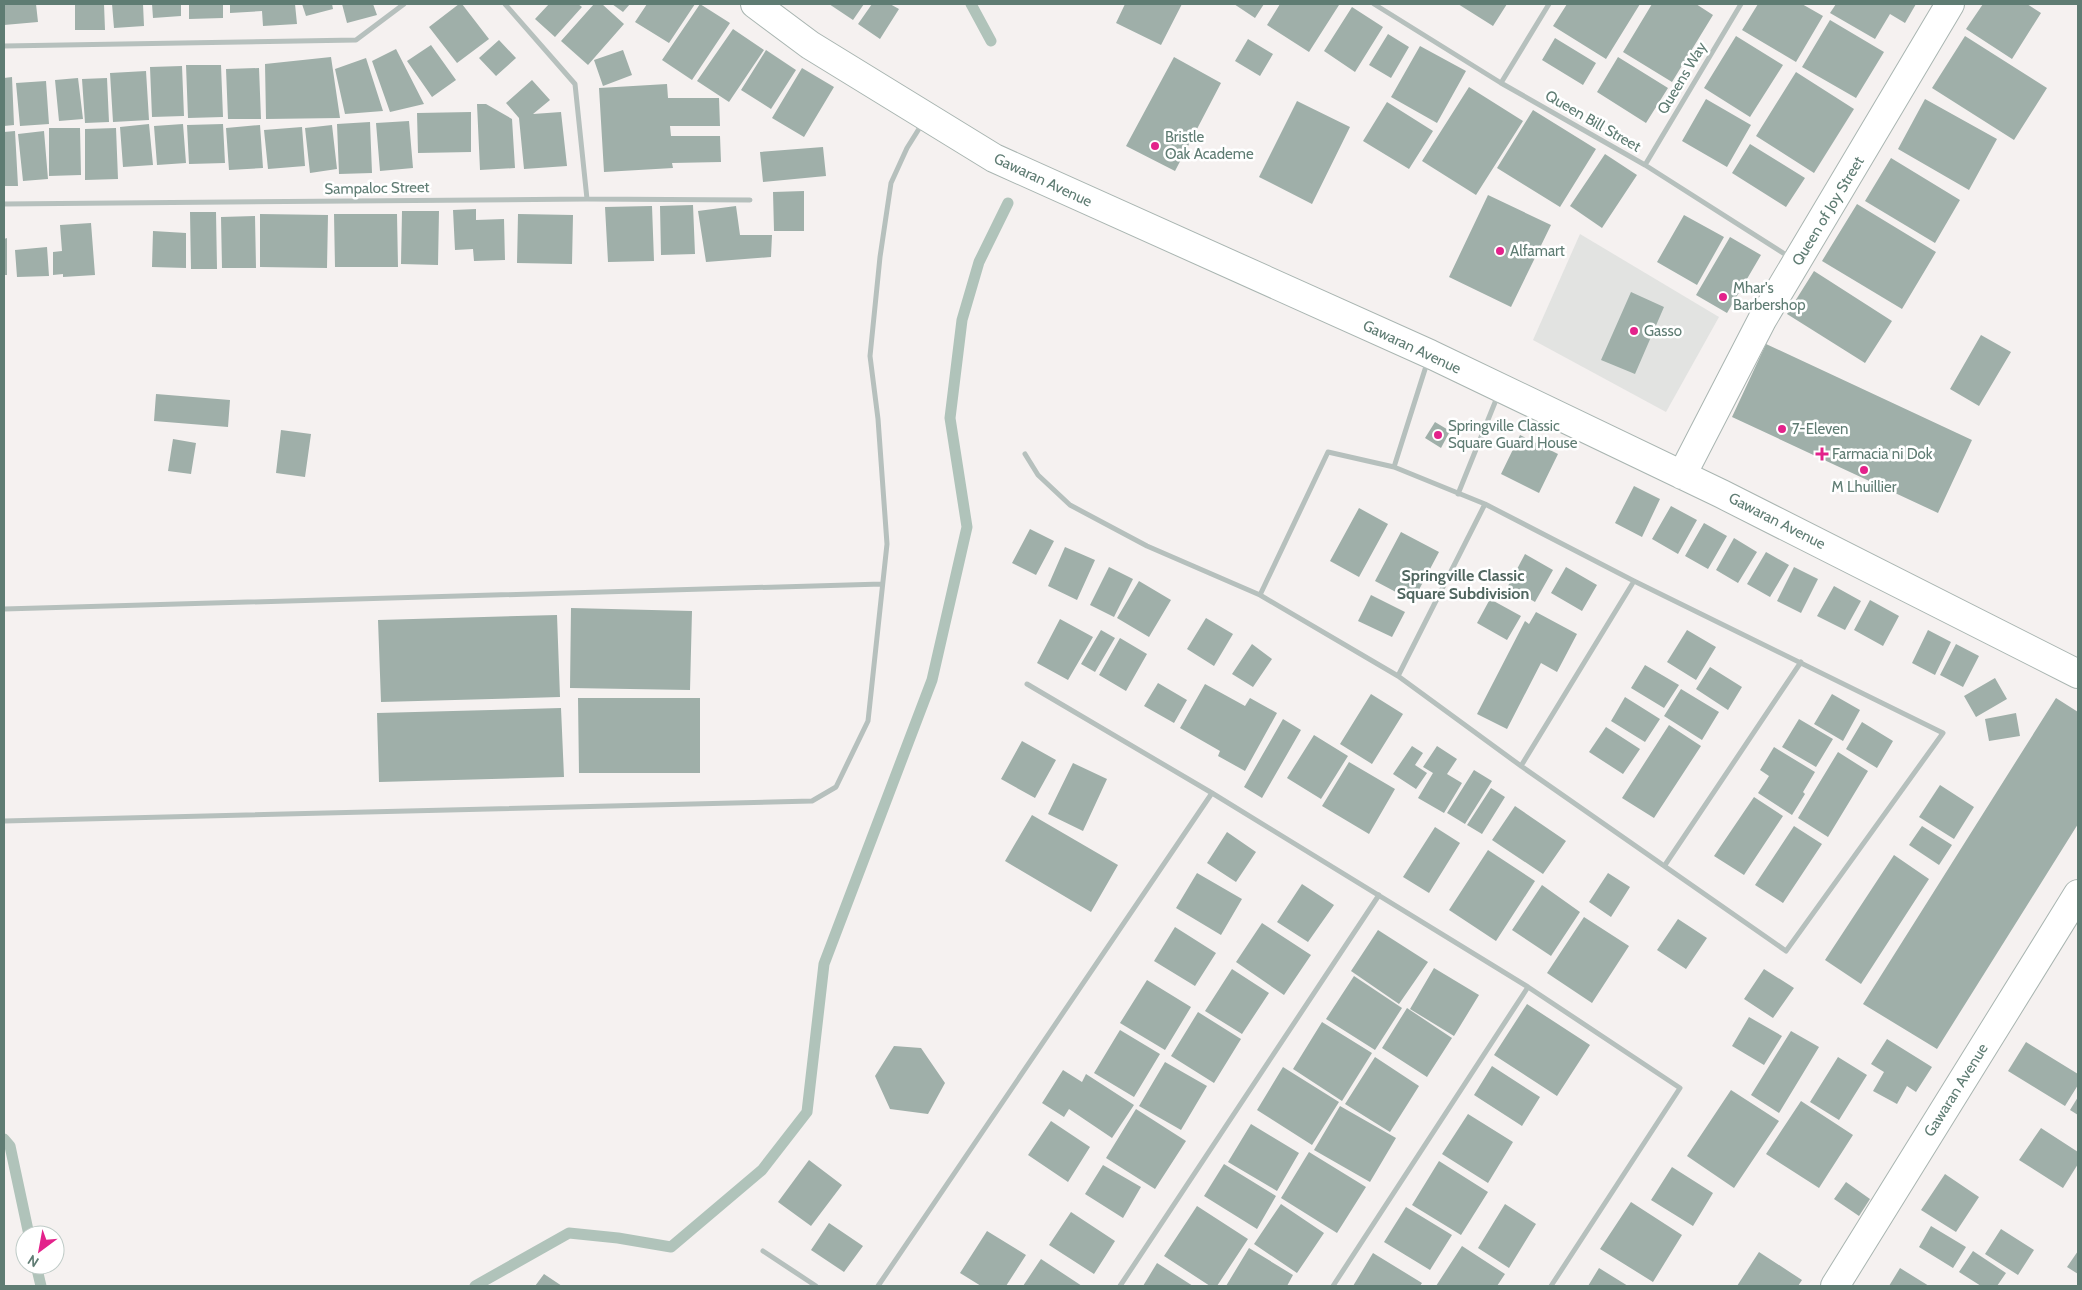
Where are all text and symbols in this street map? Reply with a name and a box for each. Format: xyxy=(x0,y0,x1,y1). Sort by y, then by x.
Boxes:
street label: Queens Way xyxy=(1653,38,1711,117)
street label: Queen Bill Street xyxy=(1542,86,1644,156)
place label: Bristle Oak Academe xyxy=(1165,128,1254,163)
marker: Bristle Oak Academe xyxy=(1149,140,1161,152)
street label: Gawaran Avenue xyxy=(991,149,1095,211)
street label: Queen of Joy Street xyxy=(1788,153,1868,269)
street label: Sampaloc Street xyxy=(324,178,430,198)
place label: Alfamart xyxy=(1510,242,1565,260)
marker: Alfamart xyxy=(1494,245,1506,257)
place label: Mhar's Barbershop xyxy=(1733,279,1806,314)
marker: Mhar's Barbershop xyxy=(1717,291,1729,303)
street label: Gawaran Avenue xyxy=(1360,316,1464,378)
place label: Gasso xyxy=(1644,322,1682,340)
marker: Gasso xyxy=(1628,325,1640,337)
place label: Springville Classic Square Guard House xyxy=(1448,417,1578,452)
place label: 7-Eleven xyxy=(1792,420,1848,438)
marker: 7-Eleven xyxy=(1776,423,1788,435)
marker: Springville Classic Square Guard House xyxy=(1432,429,1444,441)
place label: Farmacia ni Dok xyxy=(1832,445,1933,463)
marker: Farmacia ni Dok xyxy=(1816,448,1828,460)
marker: M Lhuillier xyxy=(1858,464,1870,476)
place label: M Lhuillier xyxy=(1832,478,1897,496)
street label: Gawaran Avenue xyxy=(1726,489,1829,553)
district label: Springville Classic Square Subdivision xyxy=(1397,566,1529,603)
street label: Gawaran Avenue xyxy=(1920,1040,1992,1140)
north arrow xyxy=(15,1225,65,1275)
text: N xyxy=(24,1251,42,1271)

